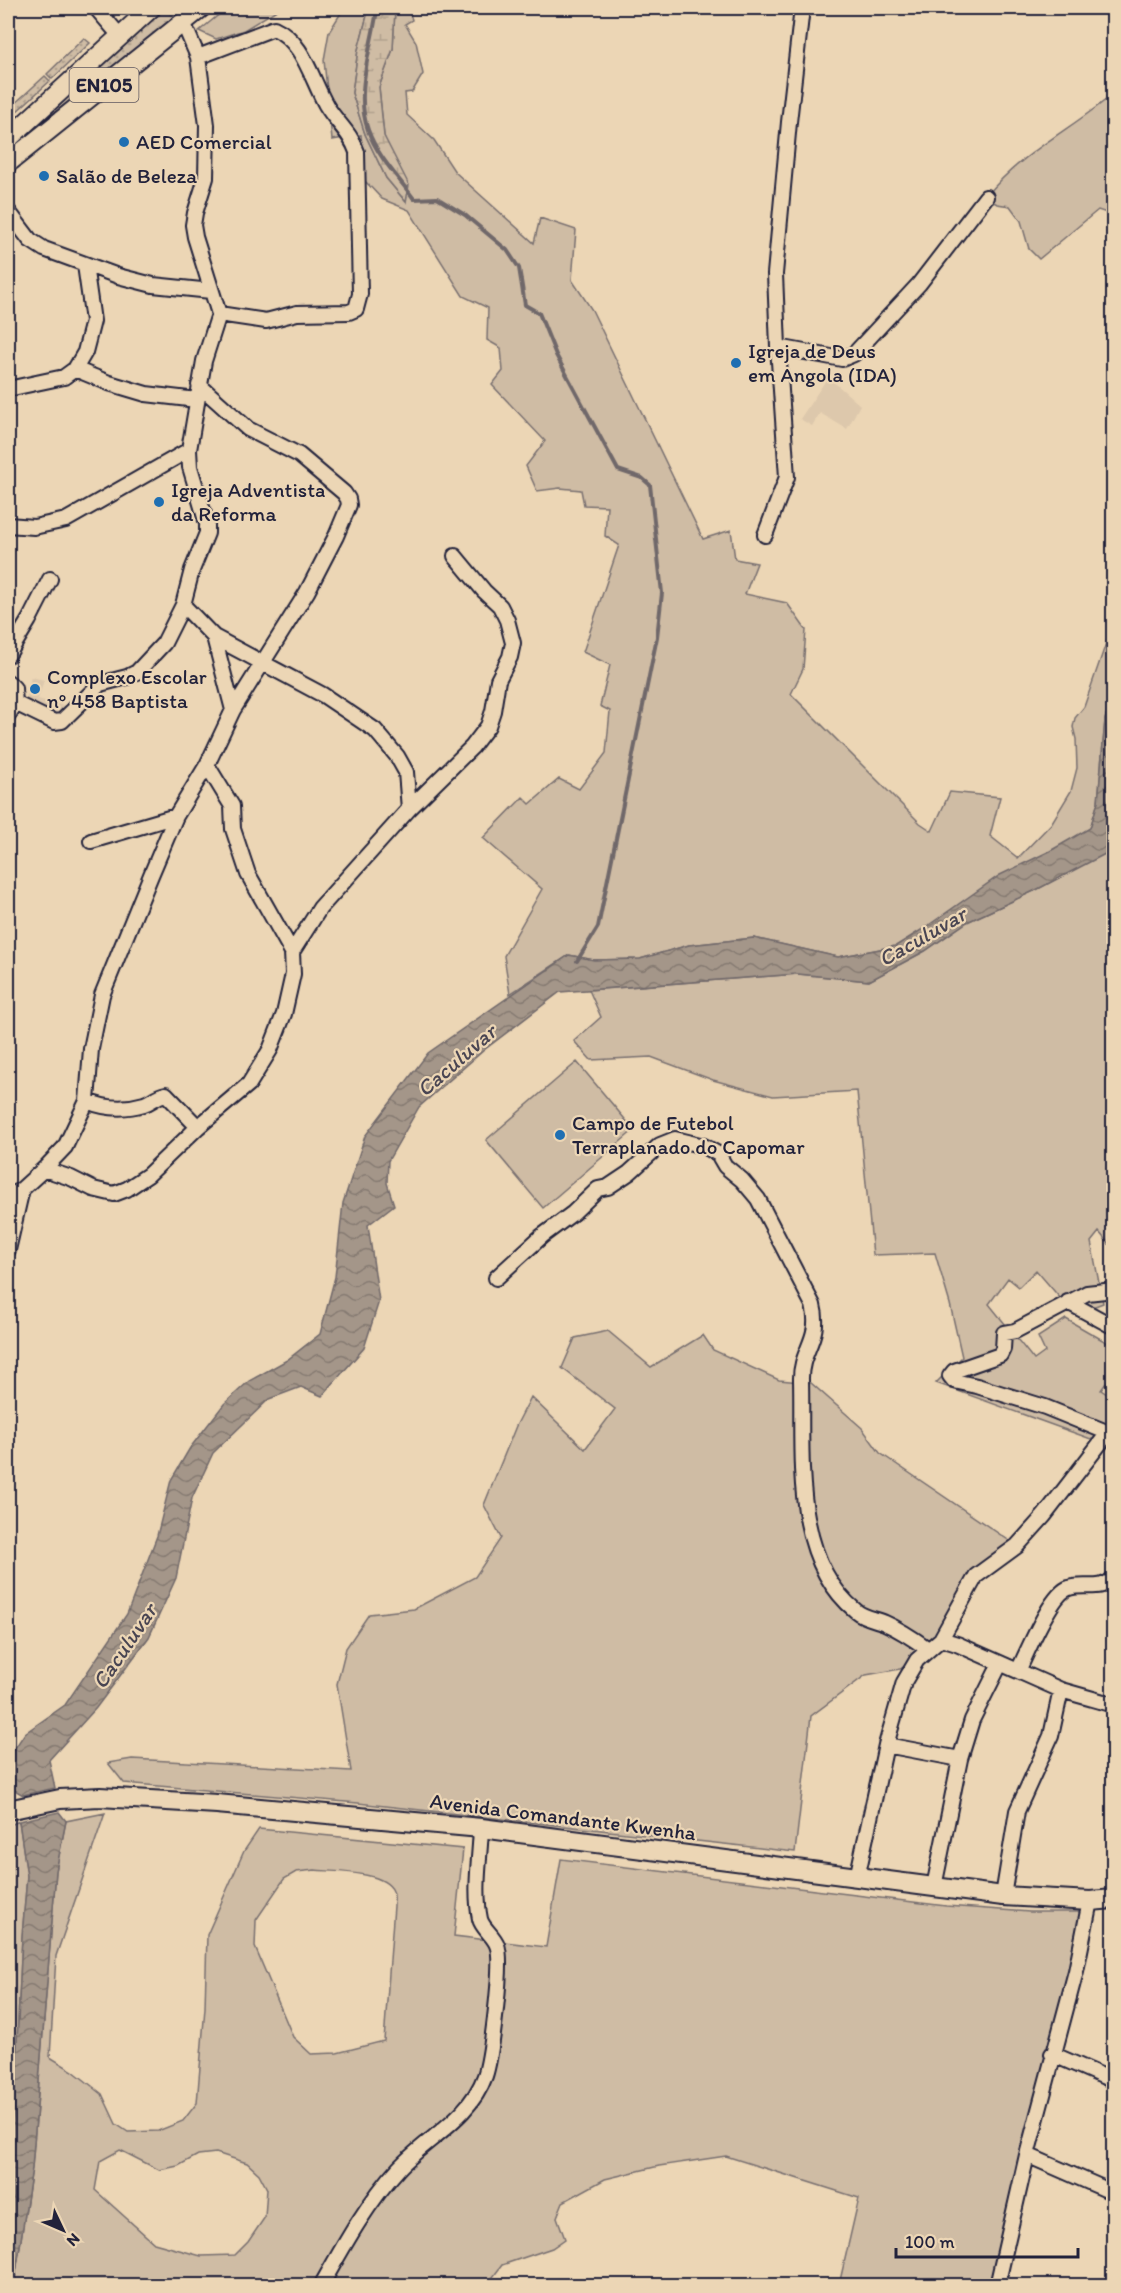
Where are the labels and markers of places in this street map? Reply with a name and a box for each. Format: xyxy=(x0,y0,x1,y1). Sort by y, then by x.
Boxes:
place label: AED Comercial xyxy=(136,129,272,154)
marker: AED Comercial xyxy=(117,135,131,149)
place label: Salão de Beleza xyxy=(56,163,197,188)
marker: Salão de Beleza xyxy=(37,169,51,183)
place label: Igreja de Deus em Angola (IDA) xyxy=(748,338,897,387)
marker: Igreja de Deus em Angola (IDA) xyxy=(729,356,743,370)
place label: Igreja Adventista da Reforma xyxy=(171,477,325,526)
marker: Igreja Adventista da Reforma xyxy=(152,495,166,509)
place label: Complexo Escolar nº 458 Baptista xyxy=(47,664,207,713)
marker: Complexo Escolar nº 458 Baptista xyxy=(28,682,42,696)
place label: Campo de Futebol Terraplanado do Capomar xyxy=(572,1110,805,1159)
marker: Campo de Futebol Terraplanado do Capomar xyxy=(553,1128,567,1142)

